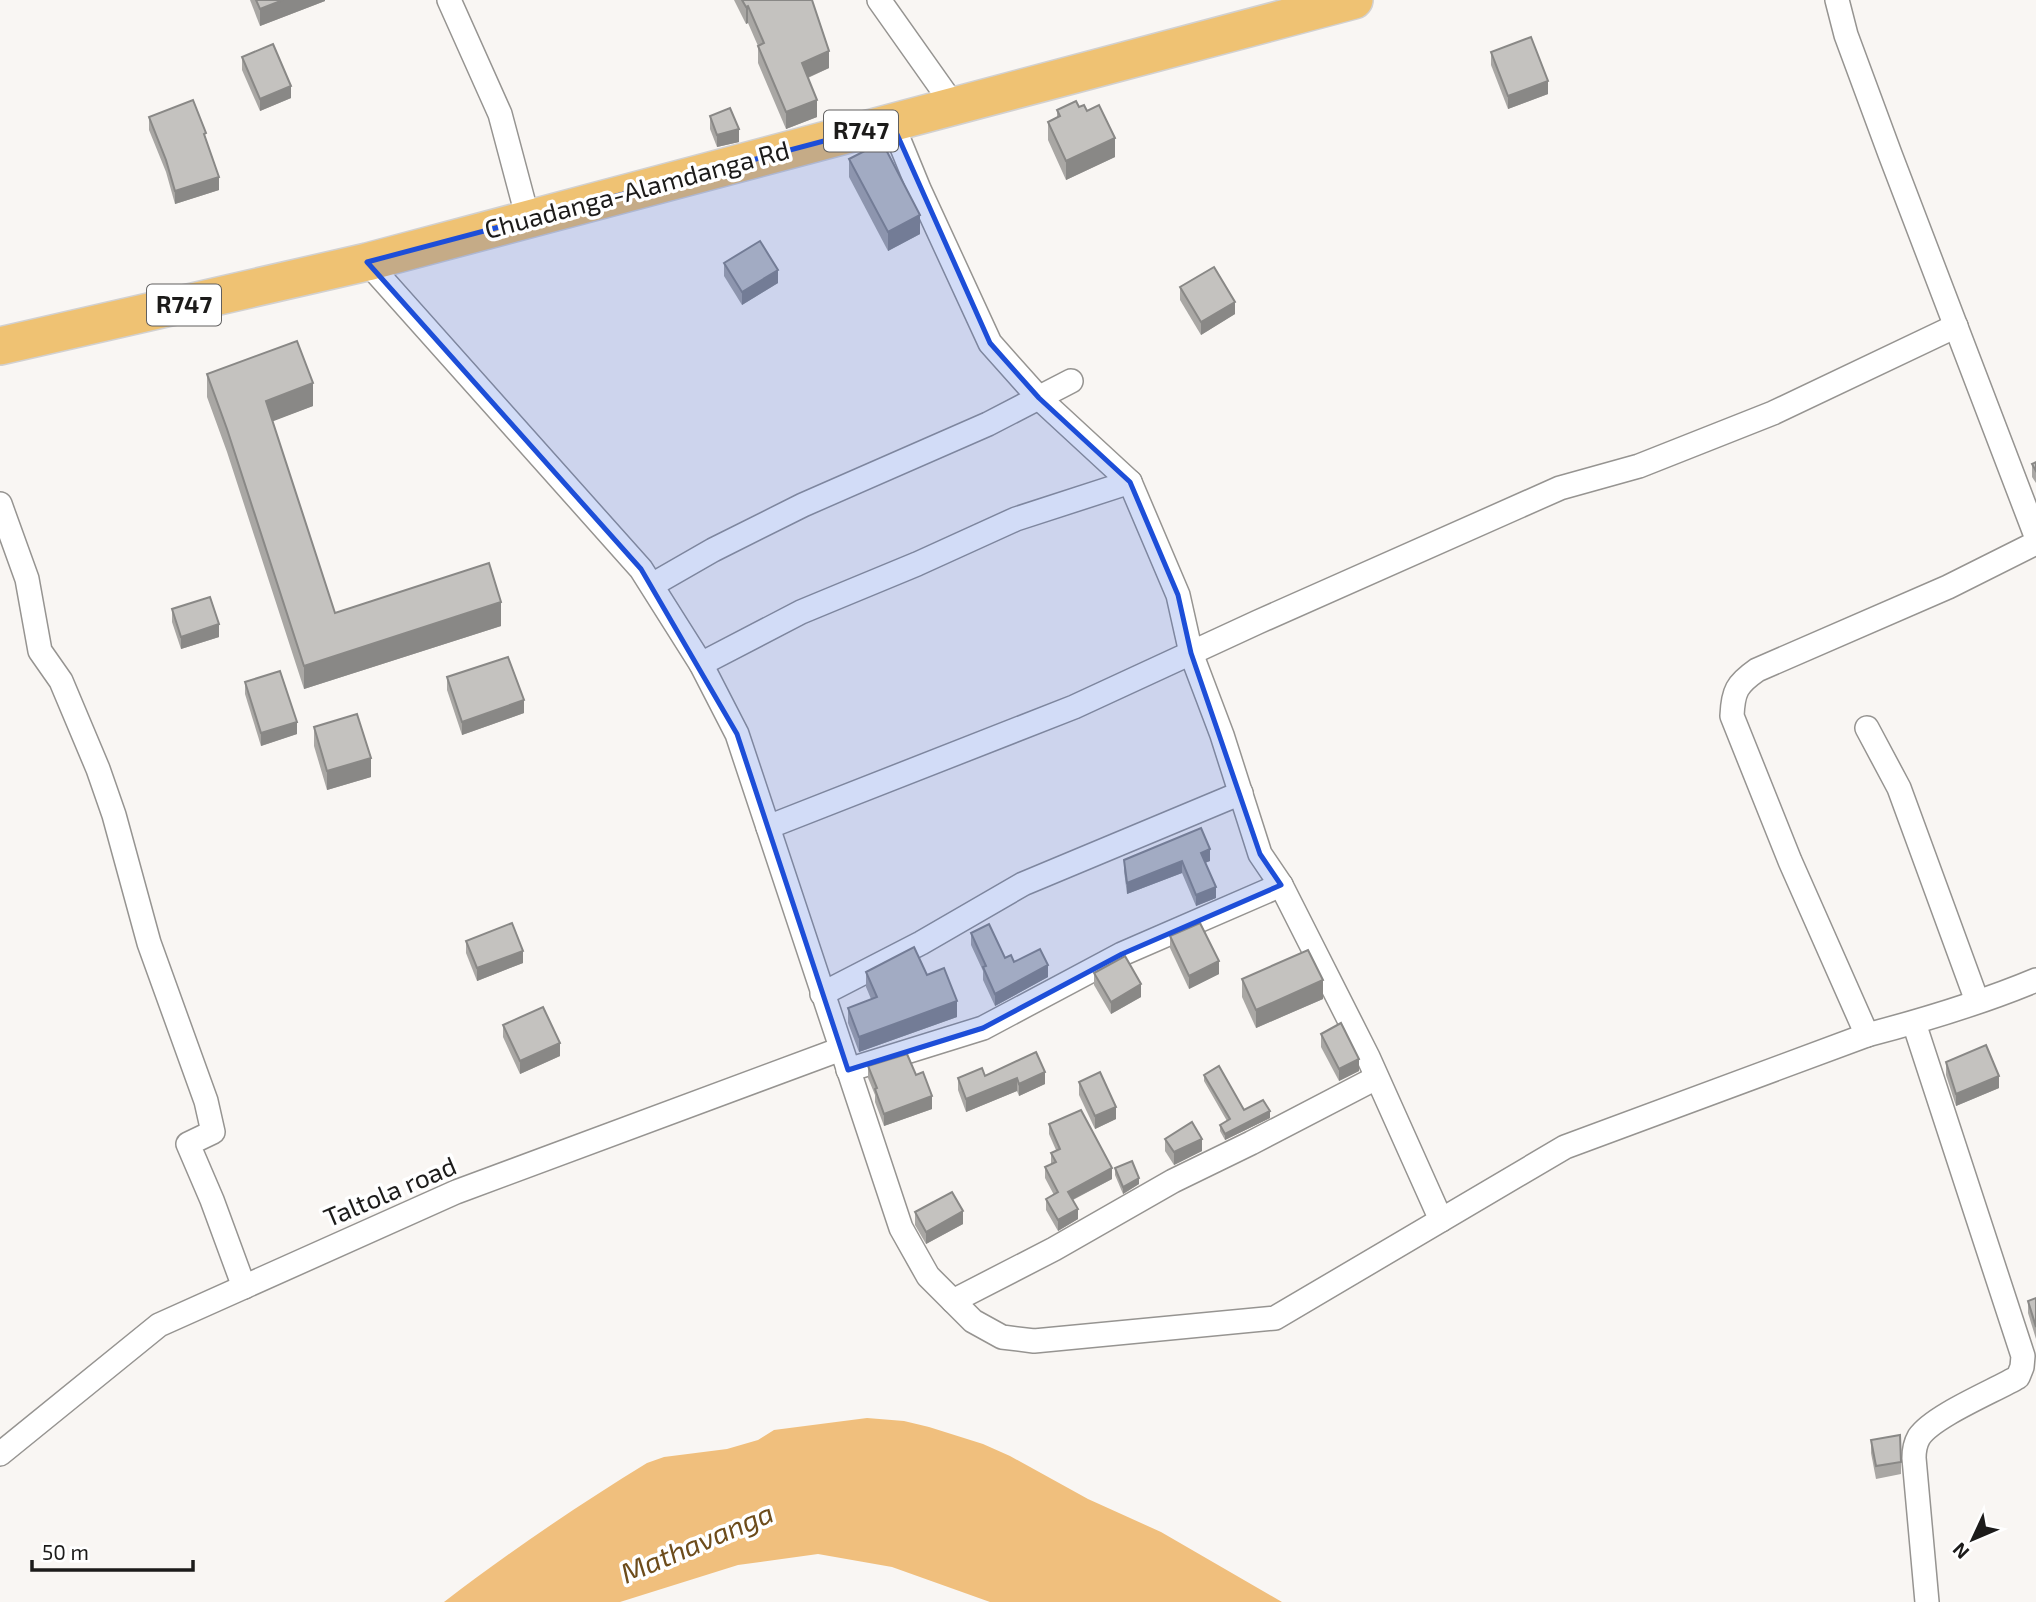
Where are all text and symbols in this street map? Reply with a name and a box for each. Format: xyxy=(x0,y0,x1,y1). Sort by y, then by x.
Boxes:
road number: R747 xyxy=(824,110,898,152)
street label: Chuadanga-Alamdanga Rd xyxy=(481,133,792,244)
road number: R747 xyxy=(147,284,221,326)
street label: Taltola road xyxy=(318,1149,460,1232)
water label: Mathavanga xyxy=(615,1495,778,1589)
north arrow xyxy=(1938,1504,2008,1574)
scale bar xyxy=(32,1528,192,1572)
text: N xyxy=(1947,1538,1973,1564)
text: 50 m xyxy=(42,1539,89,1564)

